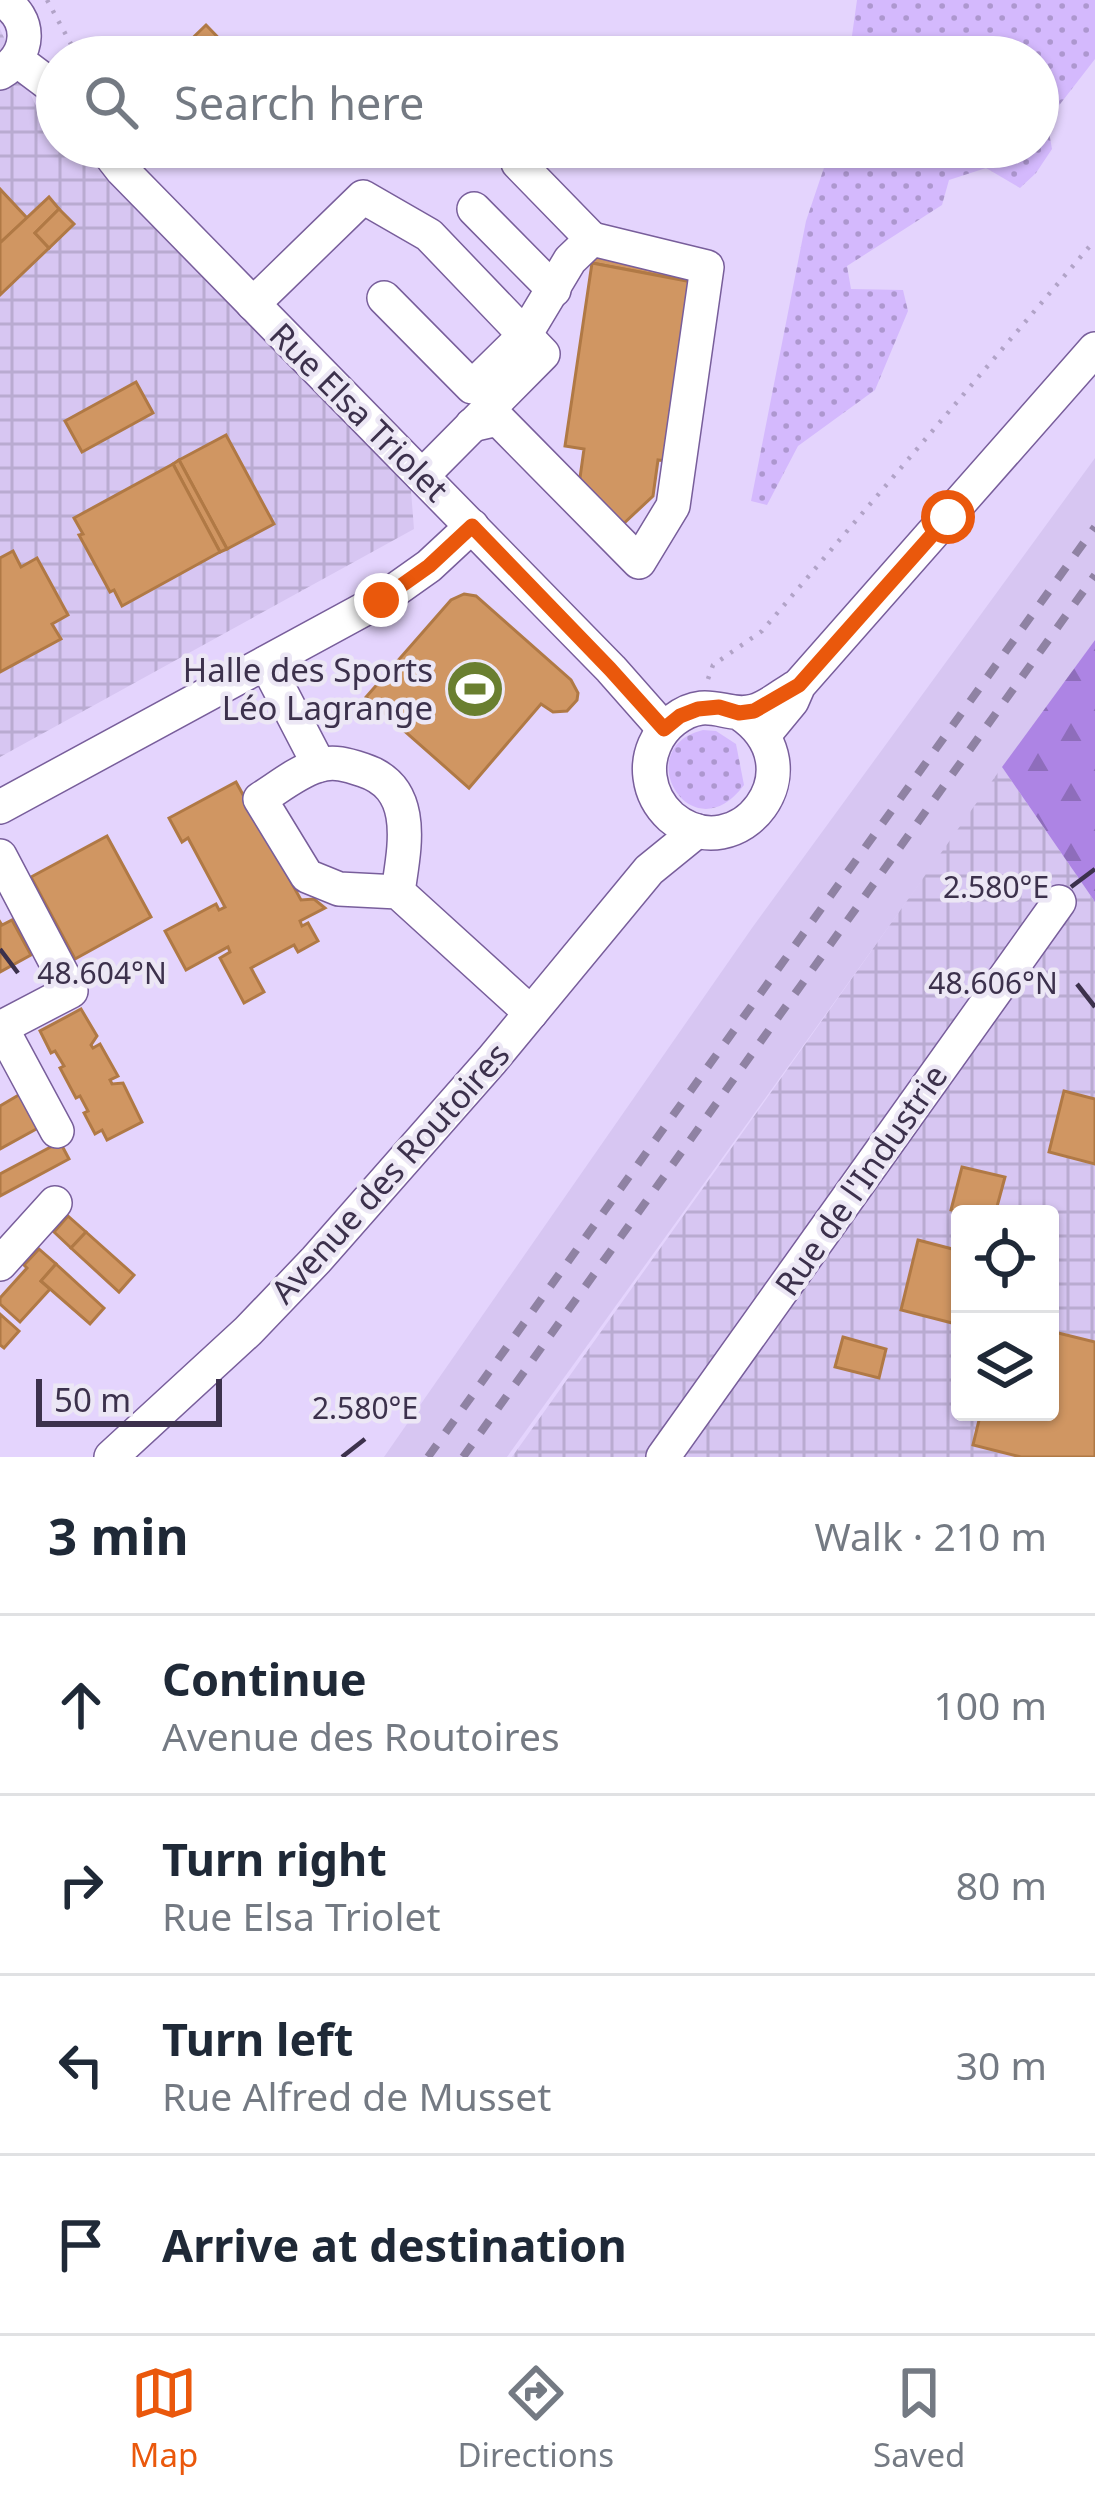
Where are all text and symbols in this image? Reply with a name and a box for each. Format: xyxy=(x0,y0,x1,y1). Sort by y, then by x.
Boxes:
search box xyxy=(36,36,1059,168)
icon: search xyxy=(78,69,144,135)
text: Search here xyxy=(174,72,424,133)
street label: Rue Elsa Triolet xyxy=(260,312,459,511)
route start xyxy=(921,490,975,544)
route end xyxy=(354,573,408,627)
place label: Halle des Sports Léo Lagrange xyxy=(183,647,433,730)
sports icon: Halle des Sports Léo Lagrange xyxy=(444,658,506,720)
text: 2.580°E xyxy=(943,866,1049,907)
text: 48.604°N xyxy=(37,952,167,993)
text: 48.606°N xyxy=(928,962,1058,1003)
street label: Avenue des Routoires xyxy=(260,1033,519,1313)
street label: Rue de l'Industrie xyxy=(764,1055,957,1304)
map controls xyxy=(951,1205,1059,1421)
button: locate xyxy=(951,1205,1059,1313)
button: layers xyxy=(951,1313,1059,1421)
scale bar xyxy=(36,1373,222,1426)
text: 50 m xyxy=(54,1377,131,1422)
text: 2.580°E xyxy=(312,1387,418,1428)
text: 3 min xyxy=(48,1500,189,1570)
text: Walk · 210 m xyxy=(814,1509,1047,1562)
text: Continue xyxy=(162,1648,367,1709)
icon: ahead xyxy=(48,1672,114,1738)
text: 100 m xyxy=(933,1678,1047,1731)
text: Avenue des Routoires xyxy=(162,1709,560,1762)
text: Turn right xyxy=(162,1828,387,1889)
icon: right xyxy=(48,1852,114,1918)
text: 80 m xyxy=(956,1858,1047,1911)
text: Rue Elsa Triolet xyxy=(162,1889,441,1942)
text: Turn left xyxy=(162,2008,353,2069)
icon: left xyxy=(48,2032,114,2098)
text: 30 m xyxy=(956,2038,1047,2091)
text: Rue Alfred de Musset xyxy=(162,2069,551,2122)
icon: arrive xyxy=(48,2212,114,2278)
text: Arrive at destination xyxy=(162,2214,627,2275)
tab: Map xyxy=(130,2360,198,2477)
tab: Directions xyxy=(457,2360,614,2477)
tab: Saved xyxy=(873,2360,965,2477)

